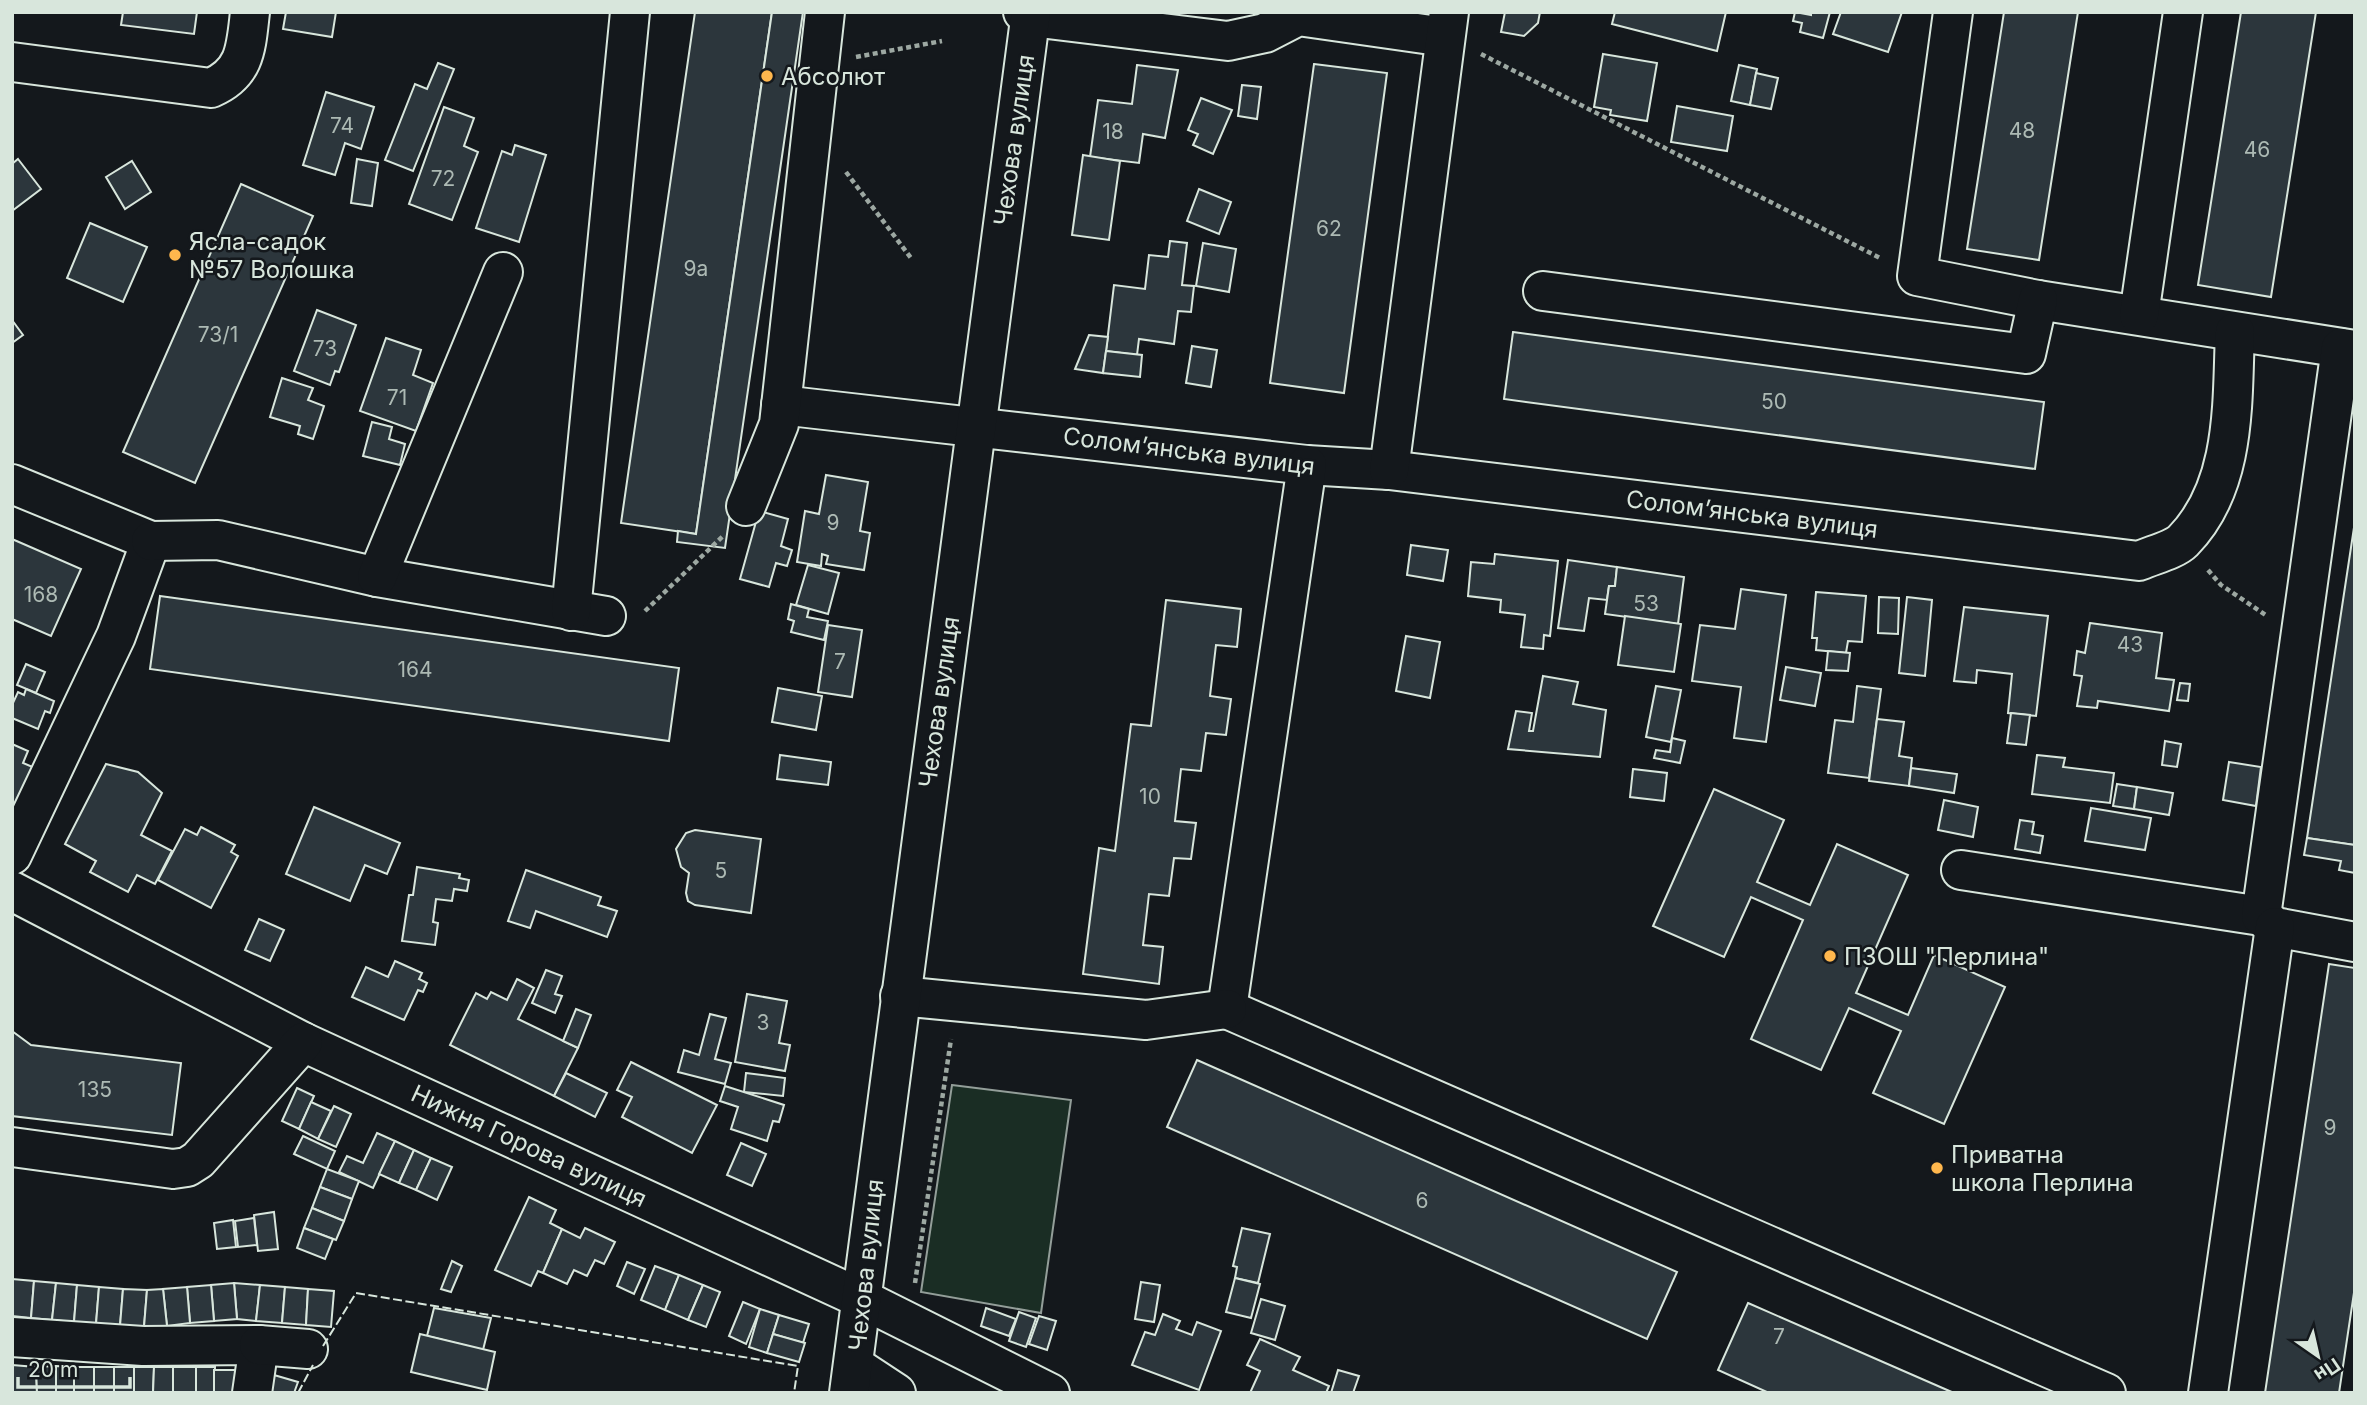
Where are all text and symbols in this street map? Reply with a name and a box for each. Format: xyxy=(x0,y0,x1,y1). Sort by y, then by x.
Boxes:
street label: Чехова вулиця xyxy=(988,53,1040,227)
place label: Абсолют xyxy=(781,62,885,91)
marker: Абсолют xyxy=(759,68,775,84)
house number: 74 xyxy=(330,113,354,138)
house number: 48 xyxy=(2009,118,2035,143)
house number: 18 xyxy=(1102,119,1124,144)
house number: 46 xyxy=(2244,137,2270,162)
house number: 72 xyxy=(431,166,455,191)
house number: 62 xyxy=(1316,216,1342,241)
place label: Ясла-садок №57 Волошка xyxy=(189,227,355,284)
marker: Ясла-садок №57 Волошка xyxy=(167,247,183,263)
house number: 9а xyxy=(684,256,708,281)
house number: 73/1 xyxy=(198,322,238,347)
house number: 73 xyxy=(313,336,337,361)
house number: 71 xyxy=(387,385,407,410)
house number: 50 xyxy=(1761,389,1787,414)
street label: Соломʼянська вулиця xyxy=(1061,421,1317,481)
street label: Соломʼянська вулиця xyxy=(1624,484,1880,544)
house number: 9 xyxy=(826,510,840,535)
house number: 168 xyxy=(24,582,58,607)
house number: 53 xyxy=(1633,591,1659,616)
street label: Чехова вулиця xyxy=(913,615,965,789)
house number: 43 xyxy=(2117,632,2143,657)
house number: 7 xyxy=(834,649,846,674)
house number: 164 xyxy=(397,657,433,682)
house number: 10 xyxy=(1139,784,1161,809)
house number: 5 xyxy=(715,858,727,883)
place label: ПЗОШ "Перлина" xyxy=(1844,942,2049,971)
marker: ПЗОШ "Перлина" xyxy=(1822,948,1838,964)
house number: 3 xyxy=(757,1010,769,1035)
house number: 135 xyxy=(78,1077,112,1102)
street label: Нижня Горова вулиця xyxy=(407,1079,651,1213)
house number: 9 xyxy=(2323,1115,2337,1140)
place label: Приватна школа Перлина xyxy=(1951,1140,2134,1197)
marker: Приватна школа Перлина xyxy=(1929,1160,1945,1176)
street label: Чехова вулиця xyxy=(843,1178,889,1352)
house number: 6 xyxy=(1415,1188,1429,1213)
north arrow xyxy=(2283,1321,2353,1391)
house number: 7 xyxy=(1773,1324,1785,1349)
scale bar xyxy=(18,1346,130,1390)
text: Пн xyxy=(2310,1353,2344,1386)
text: 20 m xyxy=(28,1357,78,1382)

